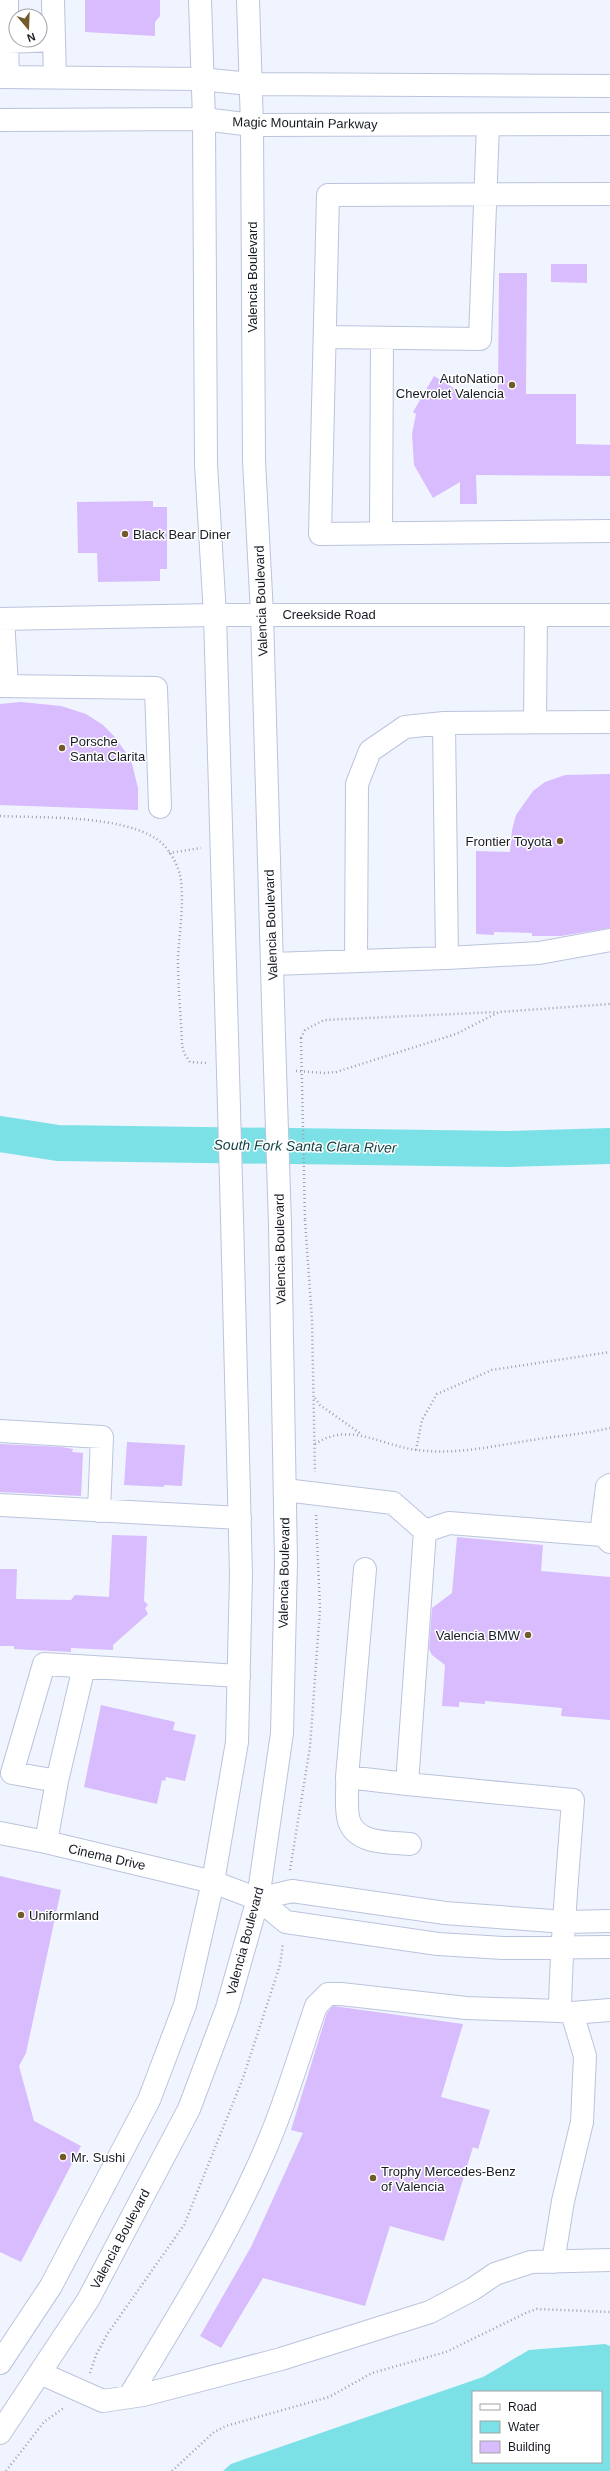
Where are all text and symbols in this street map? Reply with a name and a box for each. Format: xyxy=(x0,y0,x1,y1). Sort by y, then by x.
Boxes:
north arrow xyxy=(8,8,48,48)
text: N xyxy=(25,30,37,44)
street label: Magic Mountain Parkway xyxy=(232,114,378,132)
street label: Valencia Boulevard xyxy=(245,221,260,333)
place label: AutoNation Chevrolet Valencia xyxy=(396,371,505,401)
marker: AutoNation Chevrolet Valencia xyxy=(507,380,517,390)
place label: Black Bear Diner xyxy=(133,527,231,542)
marker: Black Bear Diner xyxy=(120,529,130,539)
street label: Valencia Boulevard xyxy=(252,545,270,657)
street label: Creekside Road xyxy=(282,607,376,622)
place label: Porsche Santa Clarita xyxy=(70,734,146,764)
marker: Porsche Santa Clarita xyxy=(57,743,67,753)
place label: Frontier Toyota xyxy=(466,834,553,849)
marker: Frontier Toyota xyxy=(555,836,565,846)
street label: Valencia Boulevard xyxy=(262,869,280,981)
water label: South Fork Santa Clara River xyxy=(213,1136,398,1156)
street label: Valencia Boulevard xyxy=(272,1193,288,1305)
street label: Valencia Boulevard xyxy=(276,1517,292,1629)
place label: Valencia BMW xyxy=(436,1628,521,1643)
marker: Valencia BMW xyxy=(523,1630,533,1640)
street label: Cinema Drive xyxy=(67,1841,147,1873)
street label: Valencia Boulevard xyxy=(223,1885,267,1997)
place label: Uniformland xyxy=(29,1908,99,1923)
marker: Uniformland xyxy=(16,1910,26,1920)
place label: Mr. Sushi xyxy=(71,2150,125,2165)
marker: Mr. Sushi xyxy=(58,2152,68,2162)
place label: Trophy Mercedes-Benz of Valencia xyxy=(381,2164,516,2194)
marker: Trophy Mercedes-Benz of Valencia xyxy=(368,2173,378,2183)
street label: Valencia Boulevard xyxy=(87,2186,153,2292)
legend xyxy=(472,2391,602,2463)
text: Road xyxy=(508,2400,537,2414)
text: Water xyxy=(508,2420,540,2434)
text: Building xyxy=(508,2440,551,2454)

